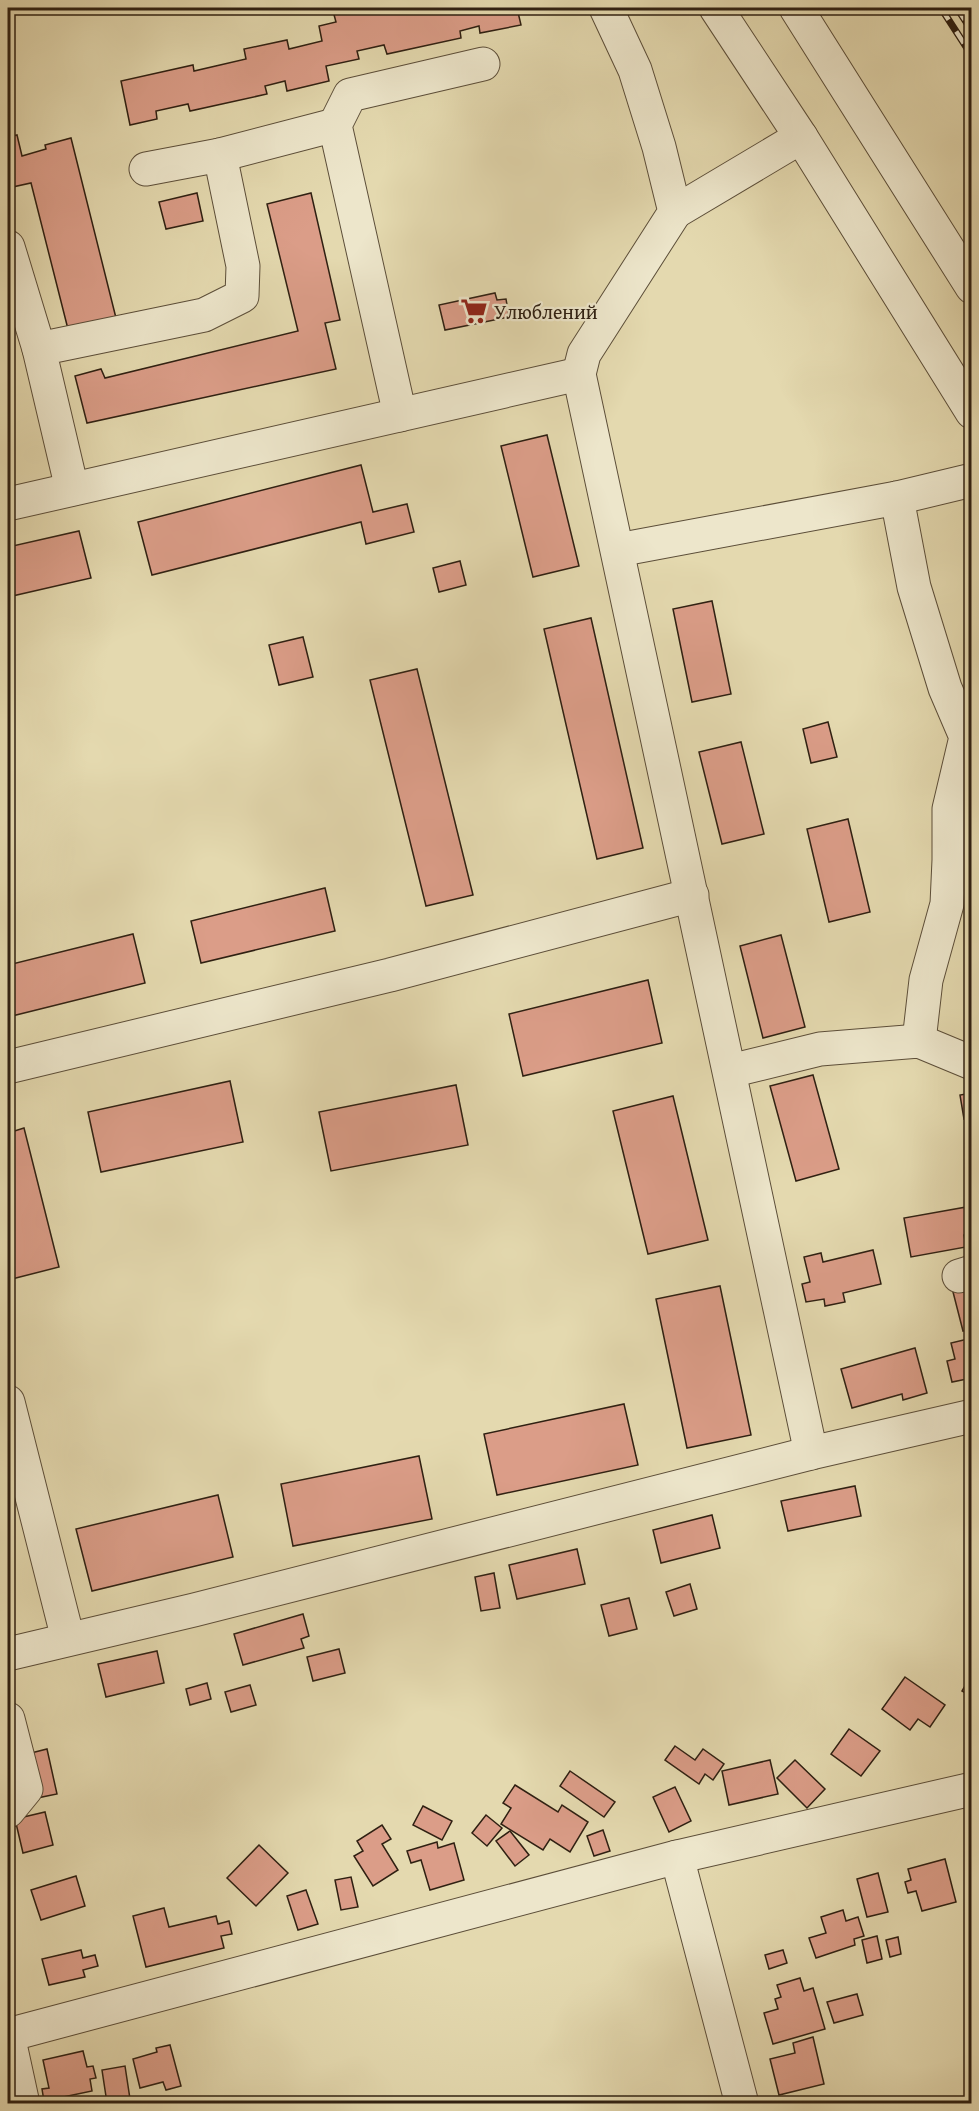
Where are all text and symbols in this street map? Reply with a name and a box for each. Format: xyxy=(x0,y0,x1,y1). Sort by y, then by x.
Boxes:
supermarket icon: Улюблений xyxy=(459,296,489,326)
place label: Улюблений xyxy=(494,297,598,326)

